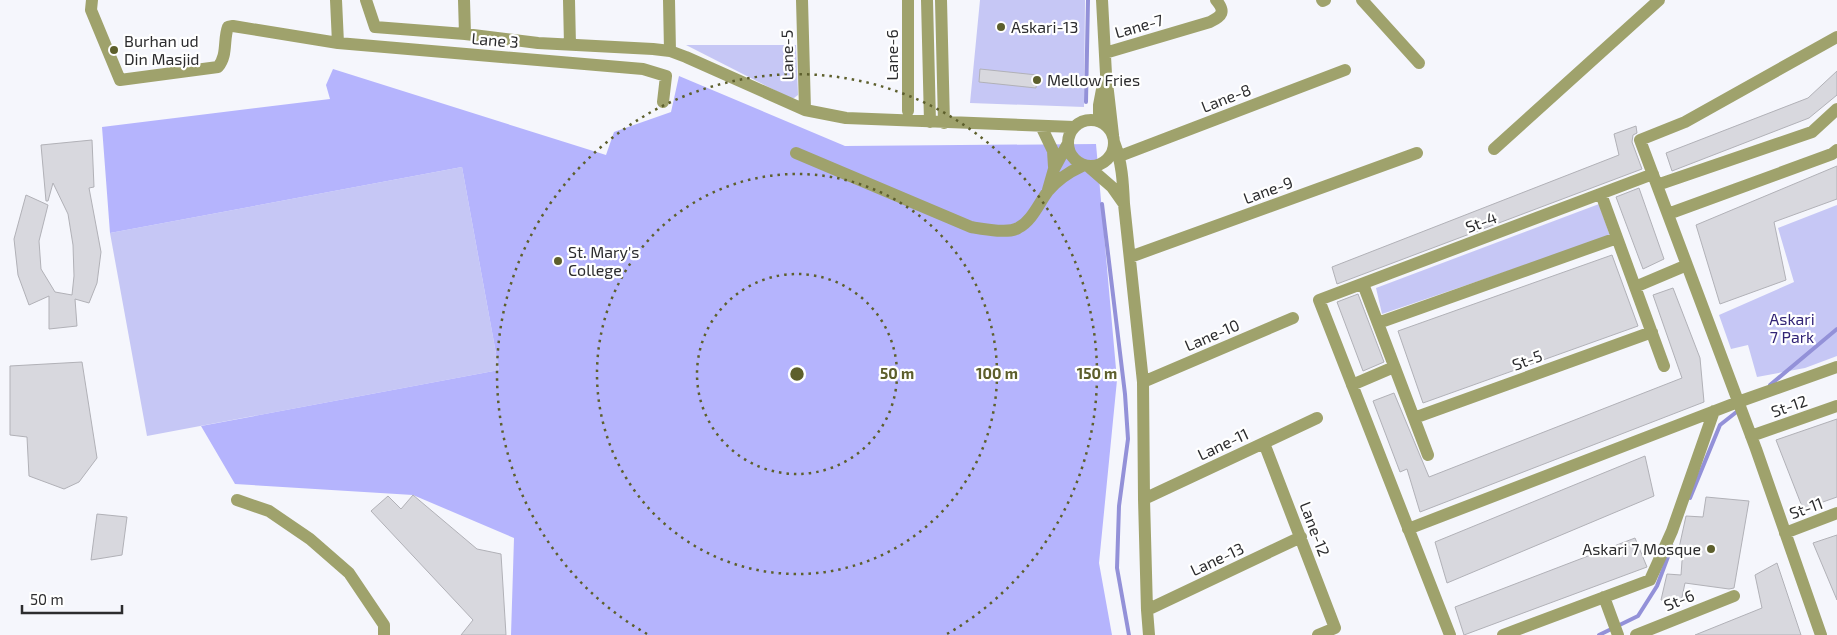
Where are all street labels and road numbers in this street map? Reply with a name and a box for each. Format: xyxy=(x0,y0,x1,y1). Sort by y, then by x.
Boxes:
street label: Lane-7 xyxy=(1112,10,1165,41)
street label: Lane 3 xyxy=(471,28,519,51)
street label: Lane-6 xyxy=(882,29,901,81)
street label: Lane-5 xyxy=(777,30,796,80)
street label: Lane-8 xyxy=(1198,79,1253,116)
street label: Lane-9 xyxy=(1241,172,1295,207)
street label: St-4 xyxy=(1463,207,1499,236)
street label: Lane-10 xyxy=(1182,315,1242,355)
street label: St-5 xyxy=(1509,345,1545,374)
street label: St-12 xyxy=(1768,391,1809,421)
street label: Lane-11 xyxy=(1194,423,1251,464)
street label: St-11 xyxy=(1786,493,1825,522)
street label: Lane-12 xyxy=(1296,499,1335,559)
street label: Lane-13 xyxy=(1187,538,1247,579)
street label: St-6 xyxy=(1661,585,1697,614)

